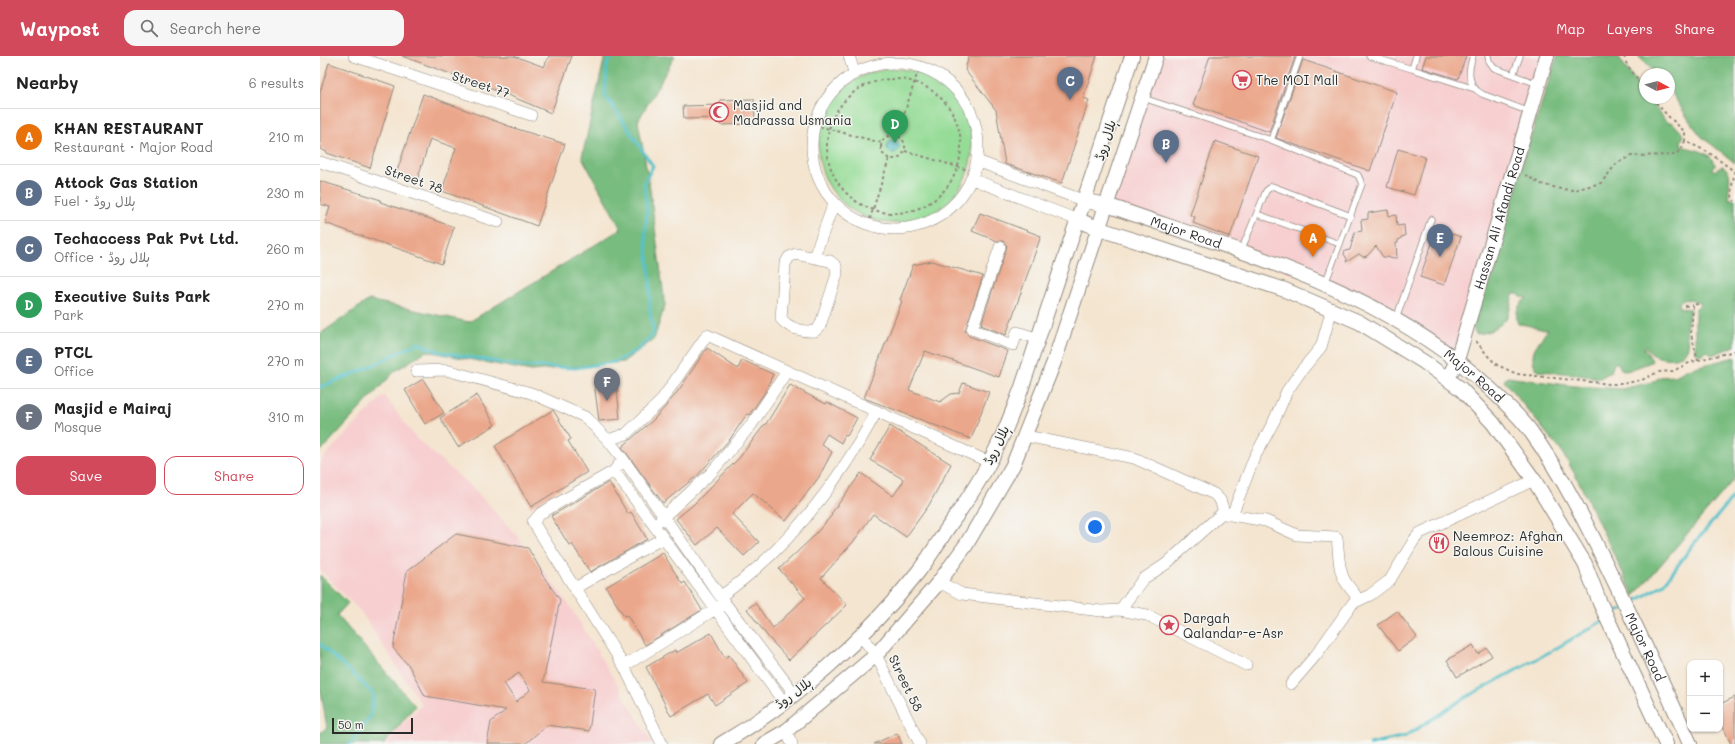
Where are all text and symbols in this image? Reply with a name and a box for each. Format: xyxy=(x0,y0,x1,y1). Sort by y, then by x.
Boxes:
search box xyxy=(124,10,404,46)
text: Waypost xyxy=(20,16,100,41)
icon: search xyxy=(138,17,160,39)
text: Search here xyxy=(170,18,261,38)
text: Map xyxy=(1556,19,1585,38)
text: Layers xyxy=(1607,19,1653,38)
text: Share xyxy=(1675,19,1715,38)
street label: Street 77 xyxy=(450,66,512,101)
pin: C xyxy=(1057,67,1083,100)
north arrow xyxy=(1639,68,1675,104)
supermarket icon: The MOI Mall xyxy=(1231,69,1253,91)
text: Nearby xyxy=(16,71,78,93)
place label: The MOI Mall xyxy=(1256,71,1338,88)
text: 6 results xyxy=(249,74,304,91)
place label: Masjid and Madrassa Usmania xyxy=(733,96,852,128)
mosque icon: Masjid and Madrassa Usmania xyxy=(708,101,730,123)
pin: D xyxy=(882,110,908,143)
street label: ہلال روڈ xyxy=(1090,117,1121,163)
text: KHAN RESTAURANT xyxy=(54,118,204,138)
text: A xyxy=(24,128,34,145)
text: 210 m xyxy=(268,128,304,145)
pin: B xyxy=(1153,130,1179,163)
text: Restaurant · Major Road xyxy=(54,138,213,155)
street label: Hassan Ali Afandi Road xyxy=(1469,145,1528,291)
street label: Street 78 xyxy=(383,161,446,196)
text: Attock Gas Station xyxy=(54,172,198,192)
text: B xyxy=(25,184,33,201)
text: 230 m xyxy=(267,184,304,201)
text: Fuel · ہلال روڈ xyxy=(54,192,136,209)
street label: Major Road xyxy=(1148,212,1224,252)
pin: A xyxy=(1300,224,1326,257)
pin: E xyxy=(1427,224,1453,257)
text: Techaccess Pak Pvt Ltd. xyxy=(54,228,239,248)
text: C xyxy=(24,240,34,257)
text: 260 m xyxy=(266,240,304,257)
text: Office · ہلال روڈ xyxy=(54,248,150,265)
text: Executive Suits Park xyxy=(54,286,210,306)
text: D xyxy=(24,296,34,313)
text: 270 m xyxy=(267,296,304,313)
text: Park xyxy=(54,306,83,323)
text: PTCL xyxy=(54,342,93,362)
street label: Major Road xyxy=(1441,345,1508,405)
text: E xyxy=(25,352,33,369)
text: 270 m xyxy=(267,352,304,369)
text: Office xyxy=(54,362,94,379)
pin: F xyxy=(594,368,620,401)
text: Masjid e Mairaj xyxy=(54,398,172,418)
text: F xyxy=(25,408,33,425)
text: 310 m xyxy=(268,408,304,425)
text: Mosque xyxy=(54,418,102,435)
street label: ہلال روڈ xyxy=(979,422,1014,468)
button: Save xyxy=(16,456,156,495)
button: Share xyxy=(164,456,304,495)
your location xyxy=(1085,517,1105,537)
place label: Neemroz: Afghan Balous Cuisine xyxy=(1453,527,1563,559)
restaurant icon: Neemroz: Afghan Balous Cuisine xyxy=(1428,532,1450,554)
place label: Dargah Qalandar-e-Asr xyxy=(1183,609,1284,641)
street label: Major Road xyxy=(1622,610,1669,683)
place icon: Dargah Qalandar-e-Asr xyxy=(1158,614,1180,636)
street label: Street 58 xyxy=(885,652,928,714)
map controls xyxy=(1687,660,1723,732)
button: + xyxy=(1687,660,1723,696)
street label: ہلال روڈ xyxy=(771,673,816,714)
button: − xyxy=(1687,696,1723,732)
scale bar xyxy=(332,716,413,735)
text: 50 m xyxy=(338,717,364,732)

